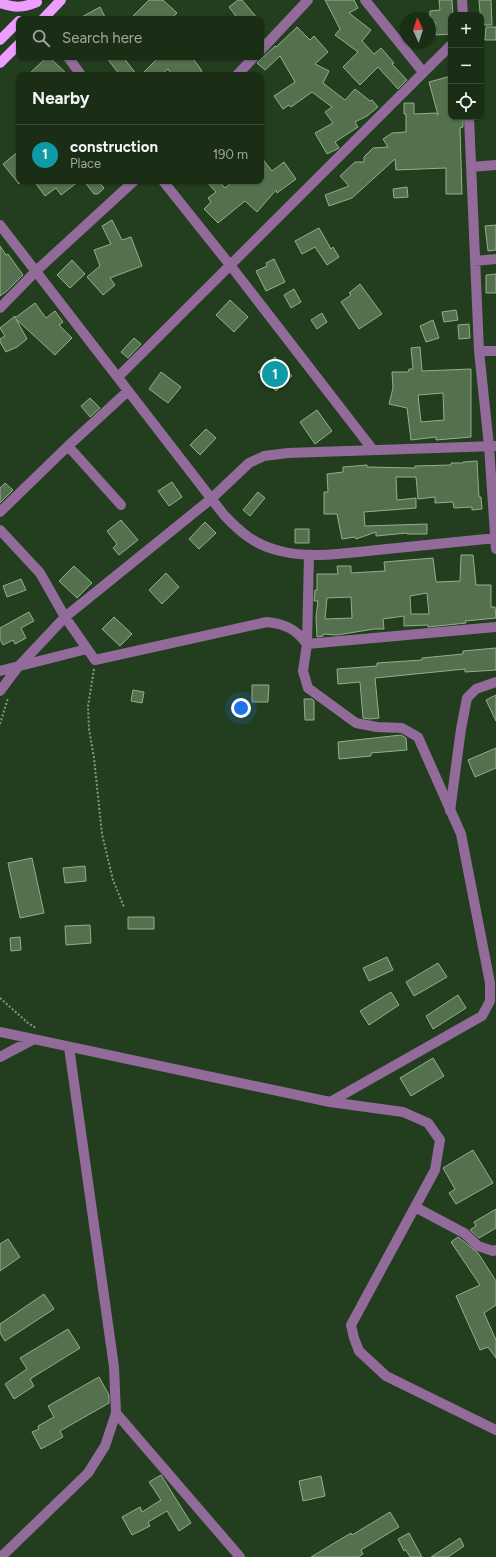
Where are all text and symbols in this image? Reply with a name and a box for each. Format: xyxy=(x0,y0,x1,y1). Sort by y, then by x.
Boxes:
north arrow xyxy=(400,12,436,48)
map controls xyxy=(448,12,484,120)
button: + xyxy=(448,12,484,48)
search box xyxy=(16,16,264,60)
icon: search xyxy=(30,27,52,49)
text: Search here xyxy=(62,29,142,47)
button: − xyxy=(448,48,484,84)
button: locate xyxy=(448,84,484,120)
text: Nearby xyxy=(32,88,90,108)
text: construction xyxy=(70,138,158,156)
text: 1 xyxy=(42,147,48,162)
text: 190 m xyxy=(213,147,248,162)
text: Place xyxy=(70,156,101,171)
pin: 1 xyxy=(262,359,288,389)
your location xyxy=(231,698,251,718)

